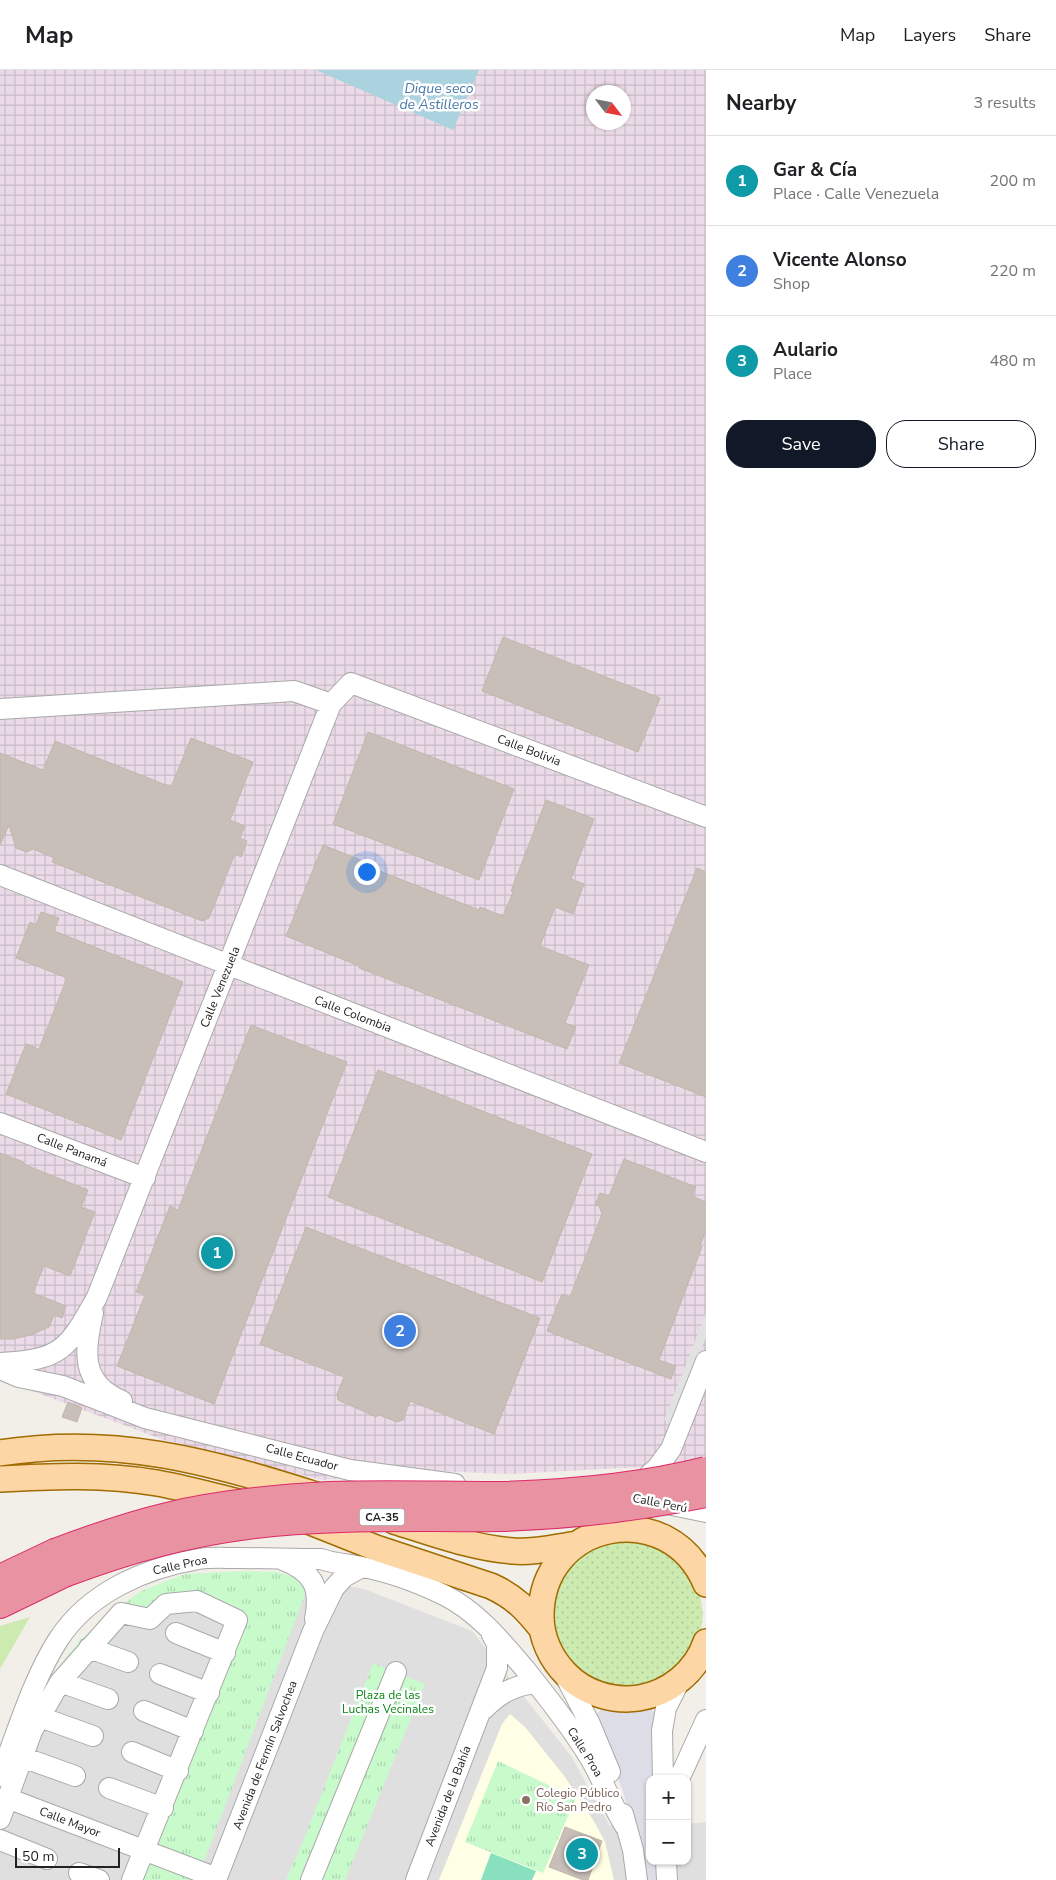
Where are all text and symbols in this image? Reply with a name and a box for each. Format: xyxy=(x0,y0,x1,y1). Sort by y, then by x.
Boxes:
text: Map xyxy=(25,19,73,51)
text: Map xyxy=(840,23,875,47)
text: Layers xyxy=(903,23,956,47)
text: Share xyxy=(984,23,1031,47)
water label: Dique seco de Astilleros xyxy=(399,79,479,114)
north arrow xyxy=(586,85,631,130)
text: Nearby xyxy=(726,89,796,117)
text: 3 results xyxy=(974,92,1036,114)
text: Gar & Cía xyxy=(773,157,857,183)
text: 1 xyxy=(737,170,747,192)
text: 200 m xyxy=(989,170,1036,192)
text: Place · Calle Venezuela xyxy=(773,183,939,205)
text: Vicente Alonso xyxy=(773,247,907,273)
text: 2 xyxy=(737,260,747,282)
text: 220 m xyxy=(989,260,1036,282)
text: Shop xyxy=(773,273,810,295)
text: Aulario xyxy=(773,337,838,363)
text: 3 xyxy=(737,350,747,372)
text: 480 m xyxy=(989,350,1036,372)
text: Place xyxy=(773,363,812,385)
button: Save xyxy=(726,420,876,468)
button: Share xyxy=(886,420,1036,468)
street label: Calle Bolivia xyxy=(495,730,563,770)
your location xyxy=(354,859,380,885)
street label: Calle Venezuela xyxy=(196,944,244,1030)
street label: Calle Colombia xyxy=(312,992,394,1036)
street label: Calle Panamá xyxy=(34,1129,110,1171)
pin: 1 xyxy=(201,1234,233,1272)
pin: 2 xyxy=(384,1312,416,1350)
street label: Calle Ecuador xyxy=(264,1440,341,1475)
street label: Calle Perú xyxy=(631,1490,689,1516)
road number: CA-35 xyxy=(360,1508,404,1525)
street label: Calle Proa xyxy=(151,1551,209,1579)
street label: Avenida de Fermín Salvochea xyxy=(229,1678,301,1832)
park label: Plaza de las Luchas Vecinales xyxy=(342,1687,434,1717)
street label: Calle Proa xyxy=(564,1724,606,1780)
street label: Avenida de la Bahía xyxy=(421,1743,475,1849)
map controls xyxy=(646,1775,691,1865)
button: + xyxy=(646,1775,691,1820)
place label: Colegio Público Río San Pedro xyxy=(536,1785,620,1815)
marker: Colegio Público Río San Pedro xyxy=(520,1794,532,1806)
street label: Calle Mayor xyxy=(37,1803,104,1841)
button: − xyxy=(646,1820,691,1865)
pin: 3 xyxy=(566,1835,598,1873)
scale bar xyxy=(15,1845,120,1868)
text: 50 m xyxy=(22,1847,54,1866)

